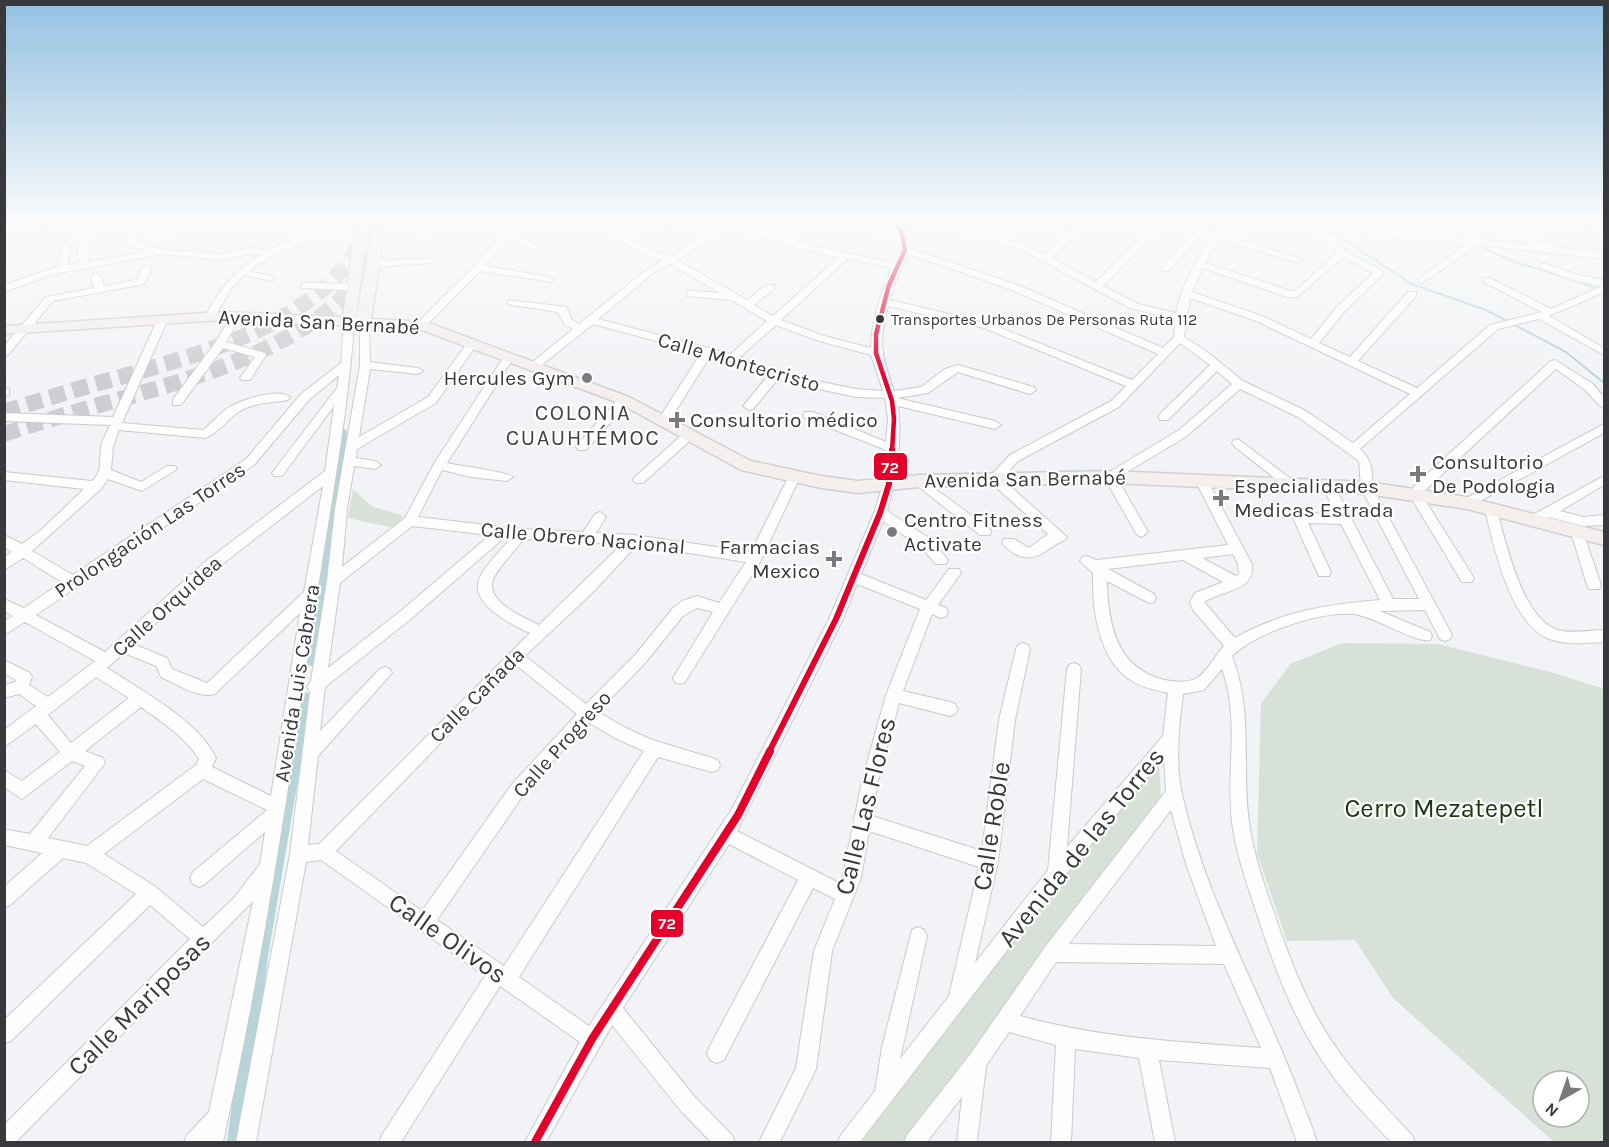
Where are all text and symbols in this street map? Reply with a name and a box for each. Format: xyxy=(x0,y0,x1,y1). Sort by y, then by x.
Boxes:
street label: Avenida San Bernabé xyxy=(218,305,420,339)
place label: Transportes Urbanos De Personas Ruta 112 xyxy=(891,310,1197,329)
marker: Transportes Urbanos De Personas Ruta 112 xyxy=(874,313,886,325)
street label: Calle Montecristo xyxy=(655,327,823,397)
place label: Hercules Gym xyxy=(443,366,575,390)
marker: Hercules Gym xyxy=(580,371,594,385)
district label: COLONIA CUAUHTÉMOC xyxy=(506,400,660,451)
place label: Consultorio médico xyxy=(690,408,878,432)
marker: Consultorio médico xyxy=(668,411,686,429)
place label: Consultorio De Podologia xyxy=(1432,450,1556,498)
line badge: 72 xyxy=(873,452,908,481)
street label: Prolongación Las Torres xyxy=(50,457,250,603)
text: 72 xyxy=(881,458,899,477)
street label: Avenida San Bernabé xyxy=(924,465,1126,493)
marker: Consultorio De Podologia xyxy=(1409,465,1427,483)
place label: Especialidades Medicas Estrada xyxy=(1234,474,1394,522)
marker: Especialidades Medicas Estrada xyxy=(1212,489,1230,507)
place label: Centro Fitness Activate xyxy=(904,508,1043,556)
street label: Calle Obrero Nacional xyxy=(480,517,686,559)
marker: Centro Fitness Activate xyxy=(885,525,899,539)
place label: Farmacias Mexico xyxy=(719,535,820,583)
marker: Farmacias Mexico xyxy=(825,550,843,568)
street label: Calle Orquídea xyxy=(107,551,227,661)
street label: Avenida Luis Cabrera xyxy=(269,582,325,784)
street label: Calle Cañada xyxy=(424,642,530,748)
street label: Calle Progreso xyxy=(508,686,616,802)
street label: Calle Las Flores xyxy=(828,714,903,898)
street label: Avenida de las Torres xyxy=(991,741,1171,953)
street label: Calle Roble xyxy=(966,759,1017,893)
park label: Cerro Mezatepetl xyxy=(1344,793,1544,824)
street label: Calle Olivos xyxy=(383,886,513,990)
line badge: 72 xyxy=(650,909,684,938)
text: 72 xyxy=(658,914,676,933)
street label: Calle Mariposas xyxy=(62,927,217,1082)
north arrow xyxy=(1531,1069,1591,1129)
text: N xyxy=(1541,1099,1562,1121)

